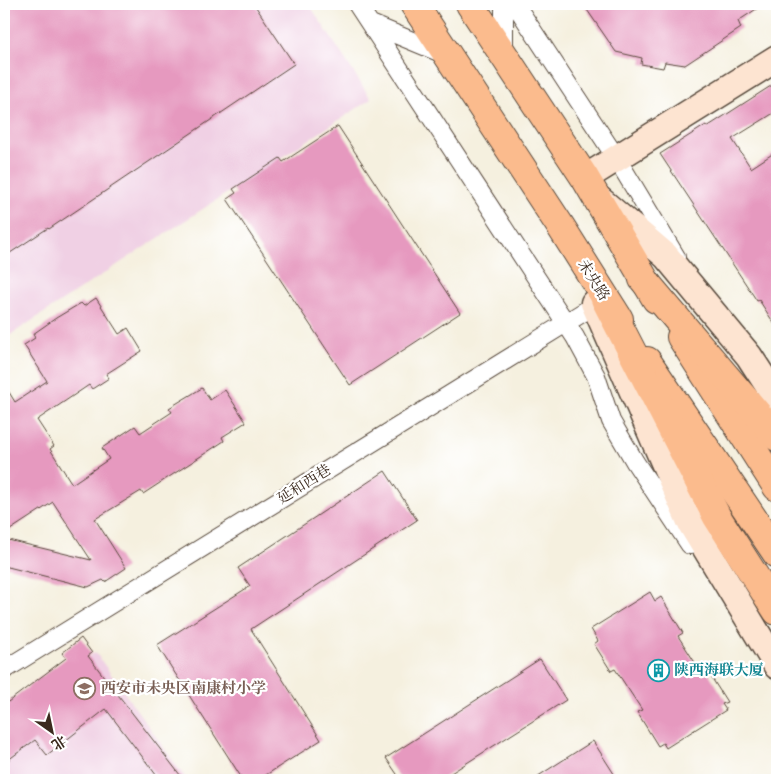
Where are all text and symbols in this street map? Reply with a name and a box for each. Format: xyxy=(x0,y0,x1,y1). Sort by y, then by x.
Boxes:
street label: 未央路 xyxy=(574,256,614,304)
street label: 延和西巷 xyxy=(274,460,334,508)
building icon: 陕西海联大厦 xyxy=(646,658,670,682)
place label: 陕西海联大厦 xyxy=(674,661,764,679)
school or university icon: 西安市未央区南康村小学 xyxy=(73,676,97,700)
place label: 西安市未央区南康村小学 xyxy=(101,679,266,697)
north arrow xyxy=(28,706,78,756)
text: 北 xyxy=(48,732,69,753)

